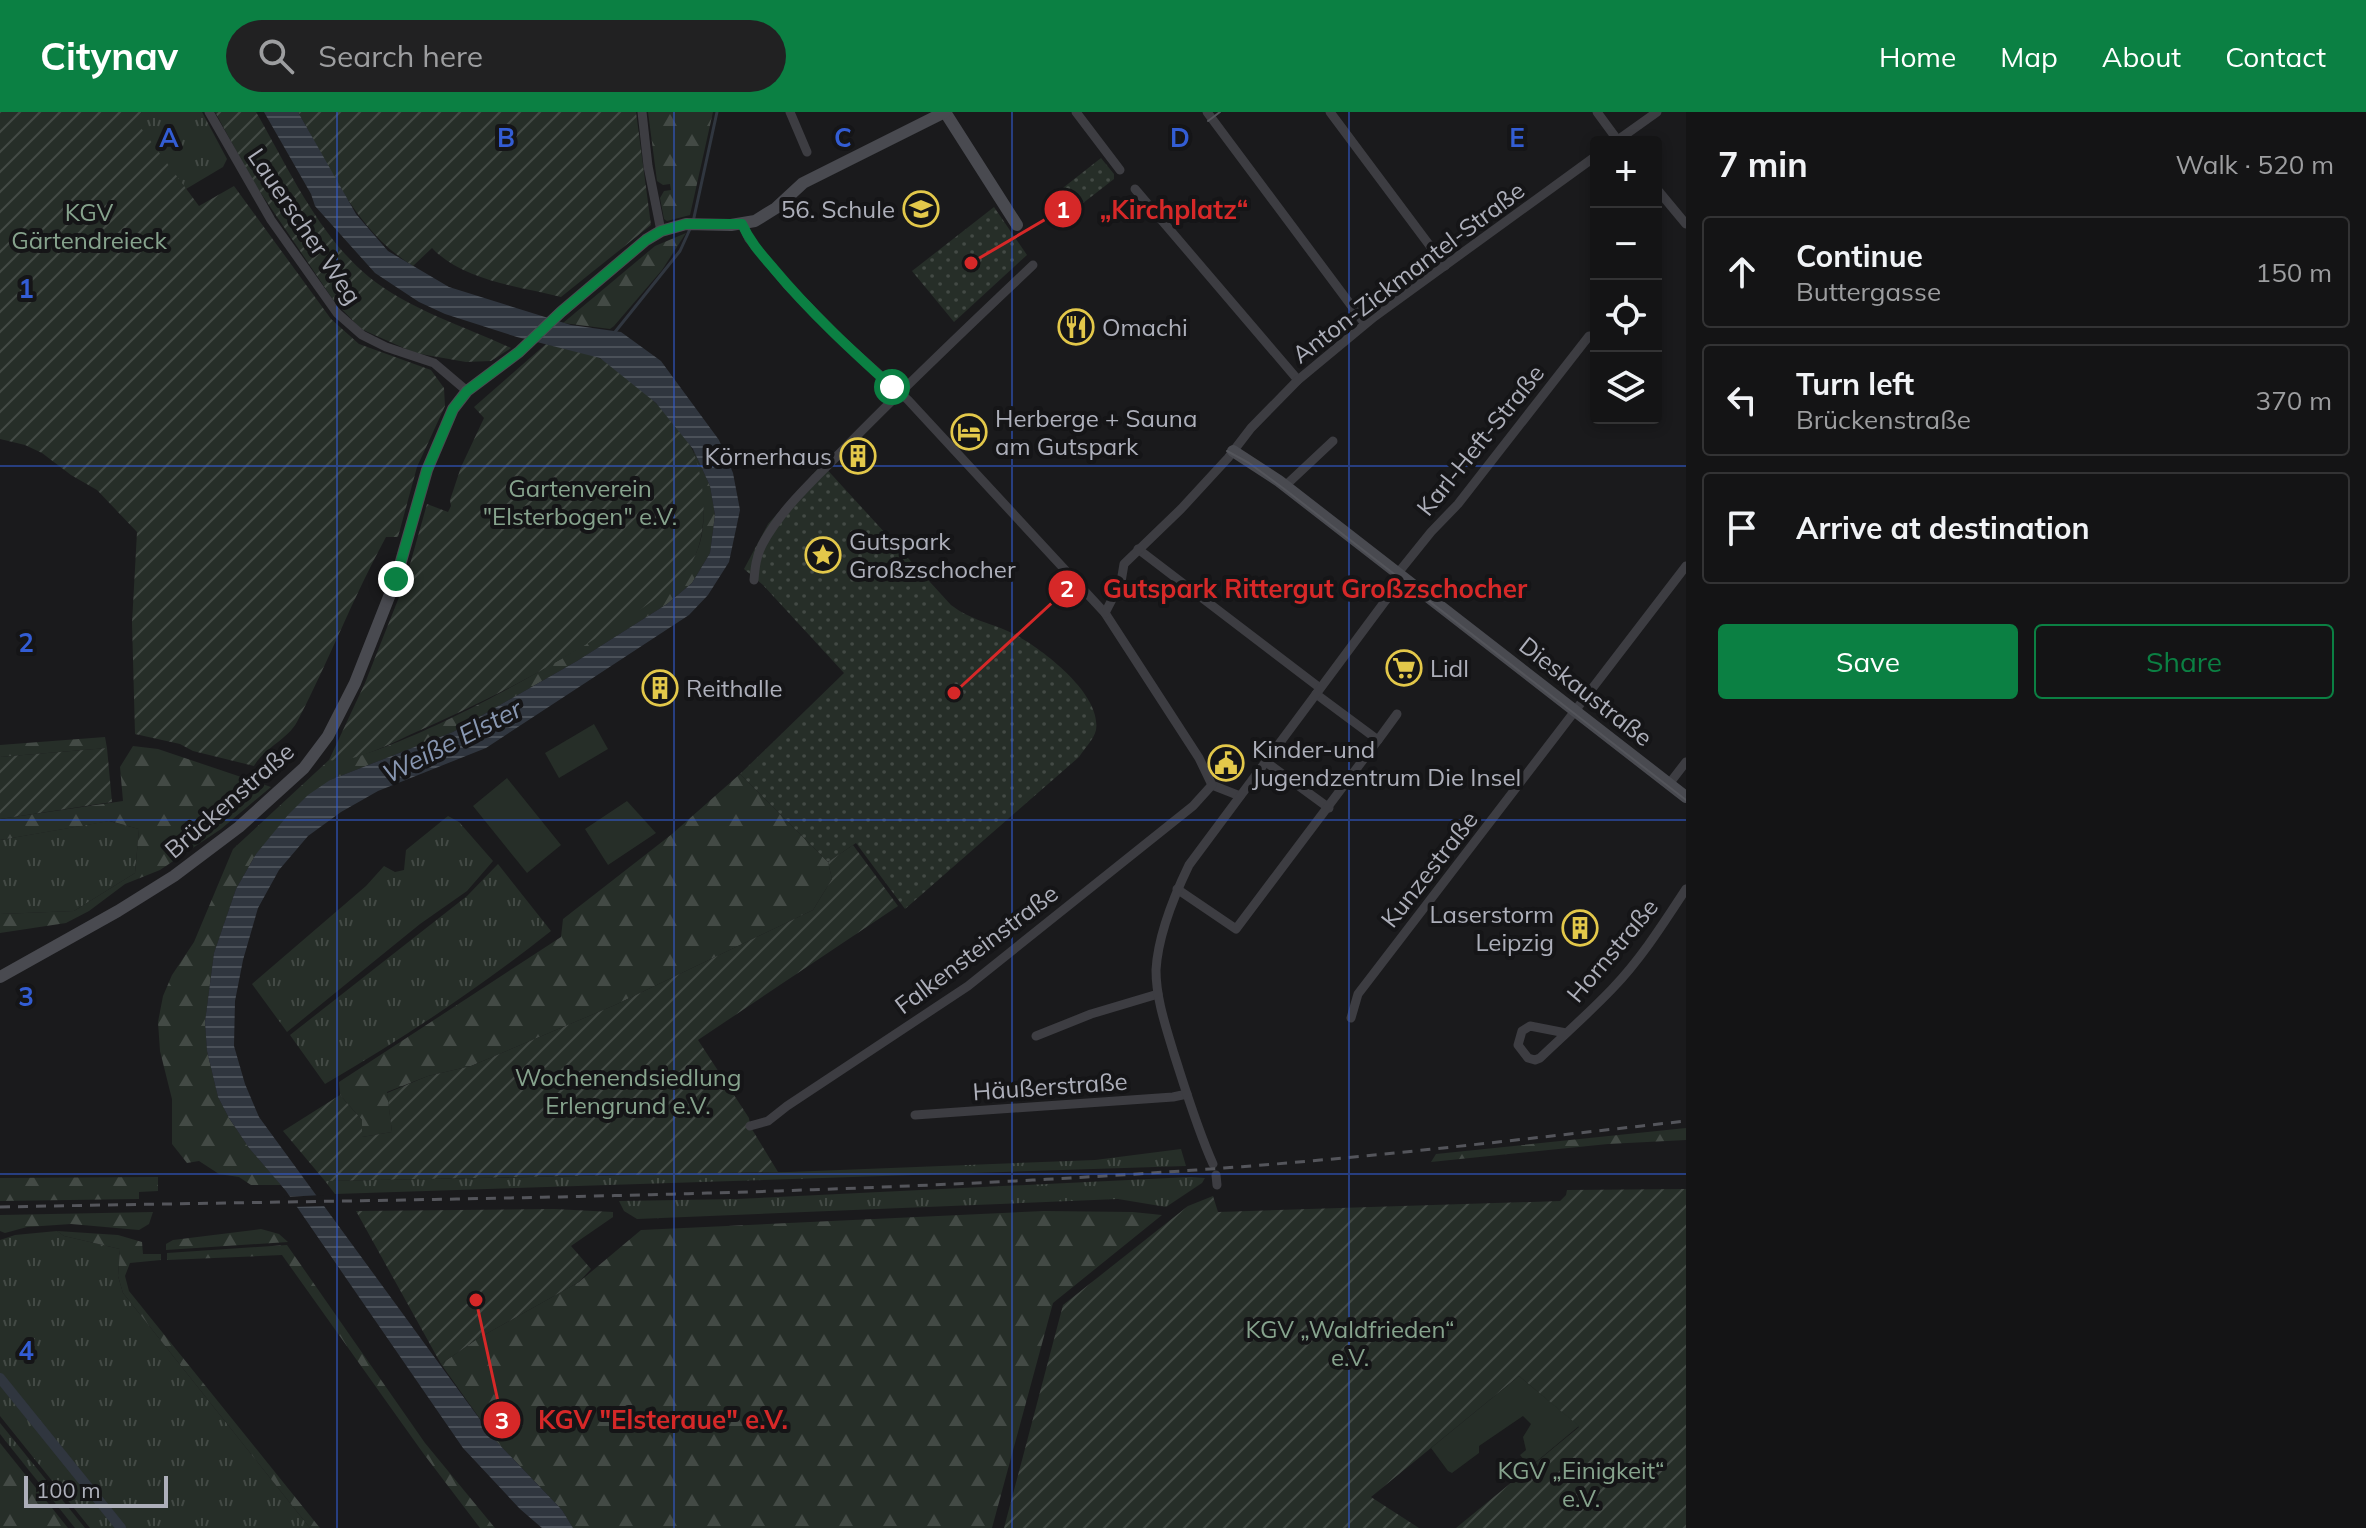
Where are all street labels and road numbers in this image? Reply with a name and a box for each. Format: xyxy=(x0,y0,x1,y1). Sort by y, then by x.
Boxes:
street label: Lauerscher Weg xyxy=(242,142,368,310)
street label: Anton-Zickmantel-Straße xyxy=(1286,175,1530,369)
street label: Karl-Heft-Straße xyxy=(1410,358,1550,522)
street label: Dieskaustraße xyxy=(1514,630,1658,752)
street label: Brückenstraße xyxy=(158,736,300,864)
street label: Kunzestraße xyxy=(1374,805,1484,933)
street label: Falkensteinstraße xyxy=(888,878,1064,1020)
street label: Hornstraße xyxy=(1560,892,1664,1008)
street label: Häußerstraße xyxy=(972,1066,1128,1106)

